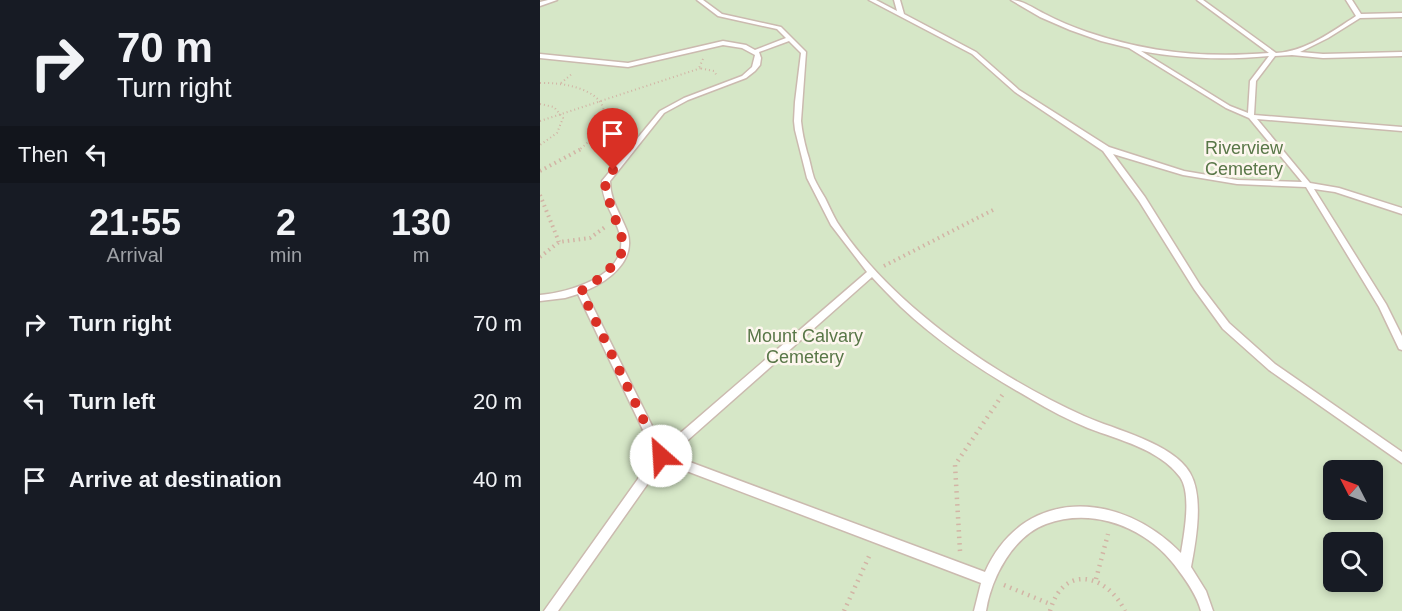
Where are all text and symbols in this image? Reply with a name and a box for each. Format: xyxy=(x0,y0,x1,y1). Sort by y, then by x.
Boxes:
icon: right xyxy=(18,24,96,102)
text: 70 m xyxy=(117,24,213,71)
text: Turn right xyxy=(117,73,232,103)
pin xyxy=(587,108,638,170)
icon: arrive xyxy=(596,117,629,150)
icon: left xyxy=(80,138,113,171)
park label: Riverview Cemetery xyxy=(1205,138,1284,179)
text: Then xyxy=(18,142,68,167)
text: 21:55 xyxy=(89,202,181,243)
text: 2 xyxy=(276,202,296,243)
text: 130 xyxy=(391,202,451,243)
text: Arrival xyxy=(107,244,163,266)
text: min xyxy=(270,244,302,266)
text: m xyxy=(413,244,429,266)
icon: right xyxy=(18,308,51,341)
text: Turn right xyxy=(69,311,171,336)
text: 70 m xyxy=(473,311,522,336)
park label: Mount Calvary Cemetery xyxy=(747,326,863,367)
icon: left xyxy=(18,386,51,419)
text: Turn left xyxy=(69,389,155,414)
text: 20 m xyxy=(473,389,522,414)
position arrow xyxy=(629,424,693,488)
north arrow xyxy=(1323,460,1383,520)
map controls xyxy=(1323,460,1383,592)
icon: arrive xyxy=(18,464,51,497)
text: Arrive at destination xyxy=(69,467,282,492)
text: 40 m xyxy=(473,467,522,492)
button: search xyxy=(1323,532,1383,592)

